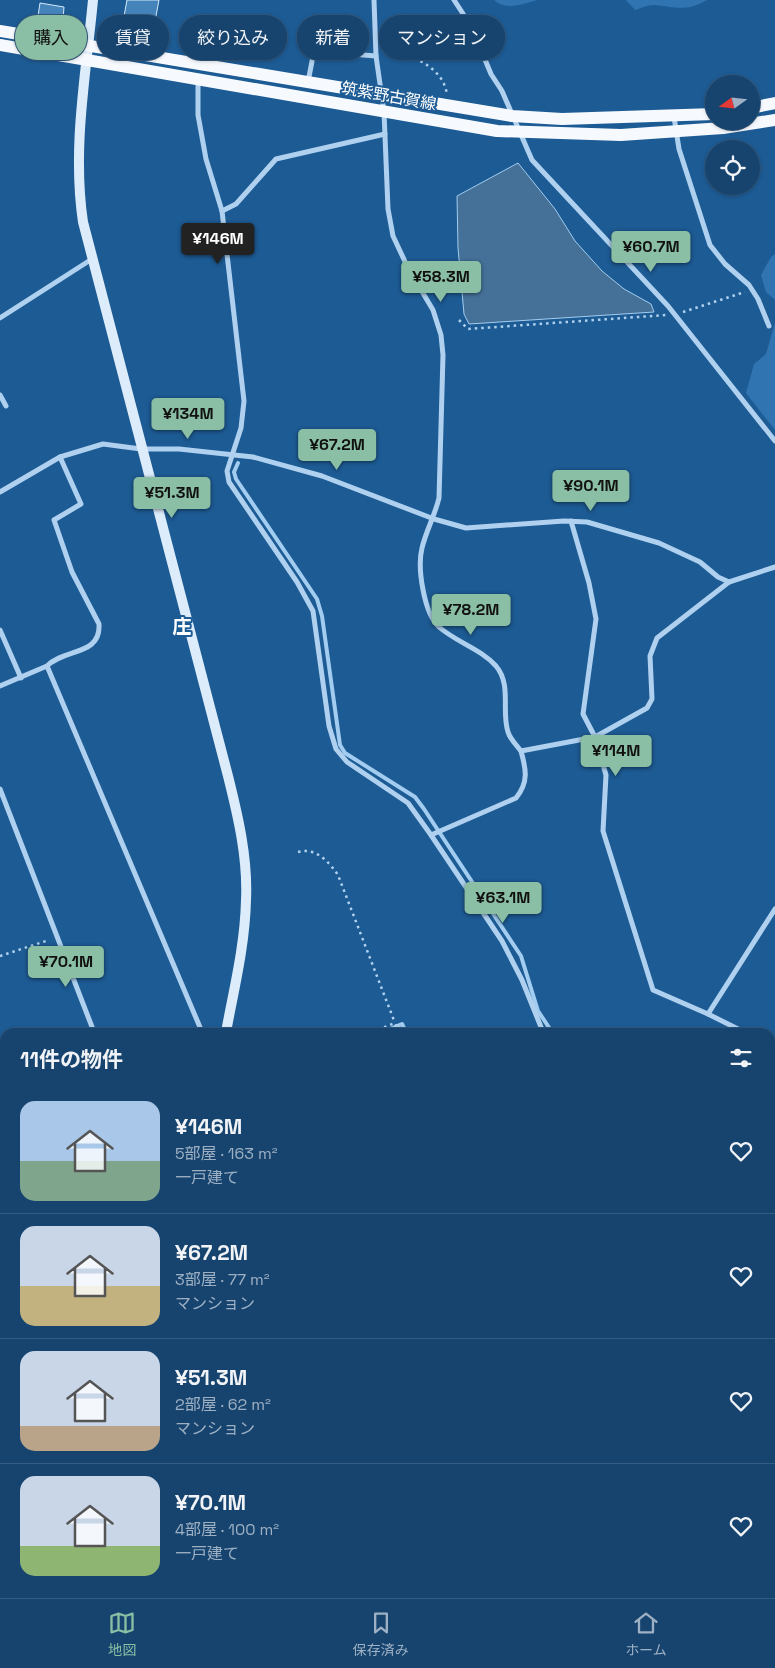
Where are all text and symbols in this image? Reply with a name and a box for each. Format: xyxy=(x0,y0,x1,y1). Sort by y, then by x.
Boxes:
chip: 購入 xyxy=(15,15,87,60)
chip: 賃貸 xyxy=(97,15,169,60)
chip: 絞り込み xyxy=(179,15,287,60)
chip: 新着 xyxy=(297,15,369,60)
chip: マンション xyxy=(379,15,505,60)
north arrow xyxy=(705,75,760,130)
map controls xyxy=(705,75,760,195)
street label: 筑紫野古賀線 xyxy=(340,77,438,115)
button: locate xyxy=(705,140,760,195)
pin: ¥146M xyxy=(183,222,253,265)
text: ¥146M xyxy=(192,228,244,249)
pin: ¥60.7M xyxy=(610,230,692,273)
text: ¥60.7M xyxy=(622,236,680,257)
pin: ¥58.3M xyxy=(400,260,482,303)
text: ¥58.3M xyxy=(412,266,470,287)
pin: ¥134M xyxy=(153,398,223,440)
text: ¥134M xyxy=(162,403,214,424)
pin: ¥67.2M xyxy=(296,428,378,471)
text: ¥67.2M xyxy=(309,434,365,455)
pin: ¥90.1M xyxy=(550,470,632,512)
text: ¥90.1M xyxy=(563,475,619,496)
pin: ¥51.3M xyxy=(131,476,213,519)
text: ¥51.3M xyxy=(144,482,200,503)
pin: ¥78.2M xyxy=(430,594,512,636)
text: ¥78.2M xyxy=(443,599,499,620)
district label: 庄 xyxy=(172,614,192,639)
pin: ¥114M xyxy=(581,734,651,777)
text: ¥114M xyxy=(592,740,640,761)
pin: ¥63.1M xyxy=(462,882,544,924)
text: ¥63.1M xyxy=(476,887,530,908)
pin: ¥70.1M xyxy=(25,946,107,988)
text: ¥70.1M xyxy=(39,951,93,972)
icon: filters xyxy=(727,1044,755,1072)
text: 11件の物件 xyxy=(20,1046,123,1073)
text: ¥146M xyxy=(175,1113,242,1140)
icon: home xyxy=(60,1121,120,1181)
icon: heart xyxy=(727,1137,755,1165)
text: 5部屋 · 163 m² xyxy=(175,1143,278,1164)
text: 一戸建て xyxy=(175,1167,239,1188)
text: ¥67.2M xyxy=(175,1239,248,1266)
icon: home xyxy=(60,1246,120,1306)
icon: heart xyxy=(727,1262,755,1290)
text: 3部屋 · 77 m² xyxy=(175,1269,270,1290)
text: マンション xyxy=(175,1293,255,1314)
text: ¥51.3M xyxy=(175,1364,247,1391)
icon: home xyxy=(60,1371,120,1431)
icon: heart xyxy=(727,1387,755,1415)
text: 2部屋 · 62 m² xyxy=(175,1394,271,1415)
text: マンション xyxy=(175,1418,255,1439)
text: ¥70.1M xyxy=(175,1489,246,1516)
icon: home xyxy=(60,1496,120,1556)
icon: heart xyxy=(727,1512,755,1540)
text: 4部屋 · 100 m² xyxy=(175,1519,279,1540)
text: 一戸建て xyxy=(175,1543,239,1564)
tab: 地図 xyxy=(108,1609,136,1659)
tab: 保存済み xyxy=(353,1609,409,1659)
tab: ホーム xyxy=(625,1609,667,1659)

